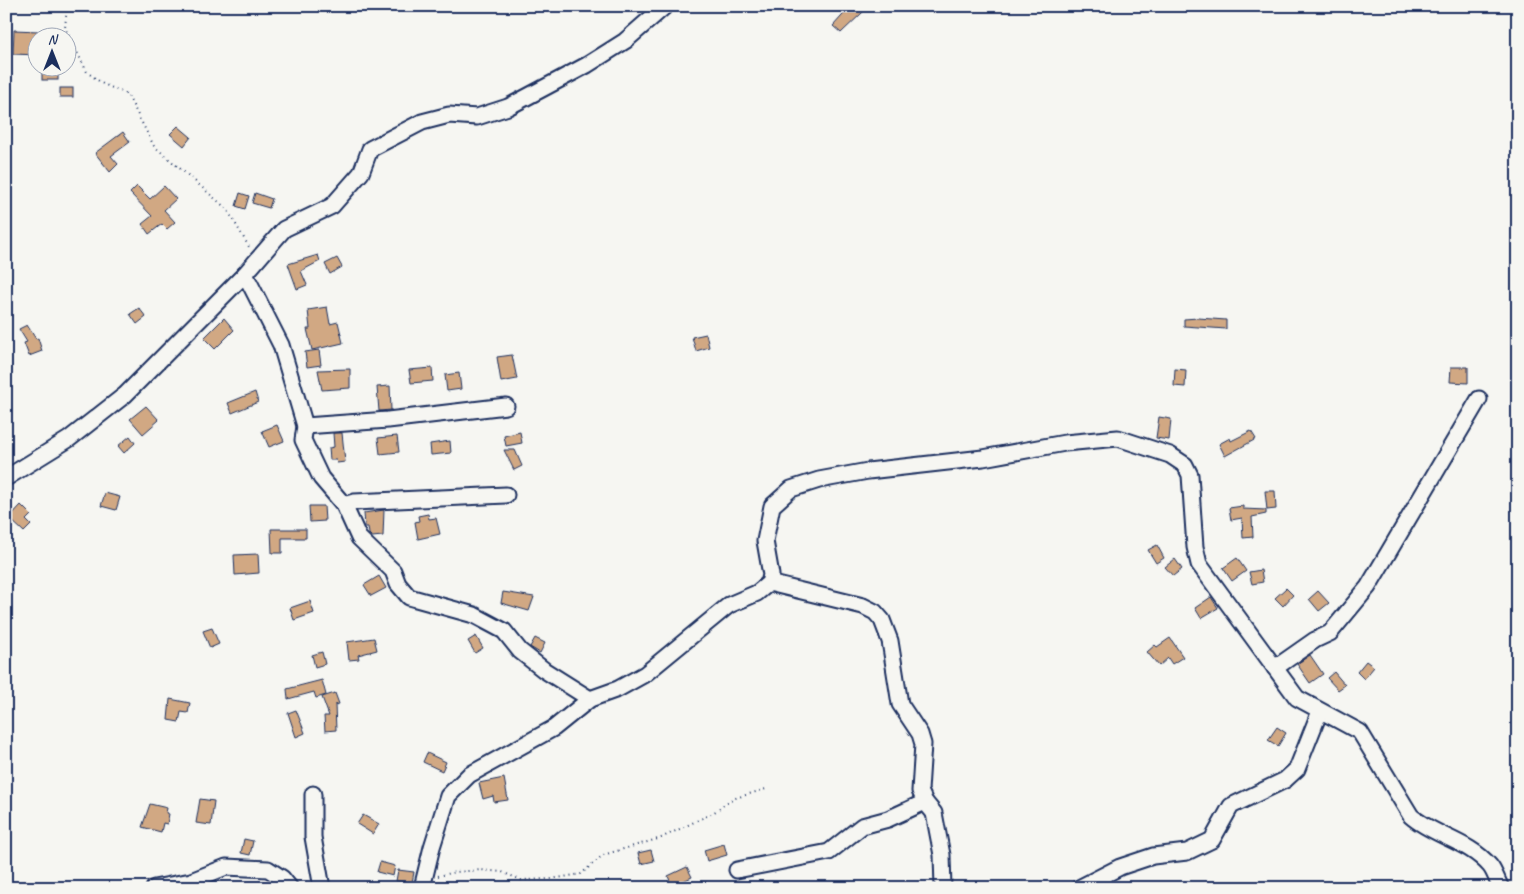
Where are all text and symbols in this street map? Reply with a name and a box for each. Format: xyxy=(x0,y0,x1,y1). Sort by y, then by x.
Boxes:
north arrow xyxy=(28,28,78,78)
text: N xyxy=(48,31,59,48)

